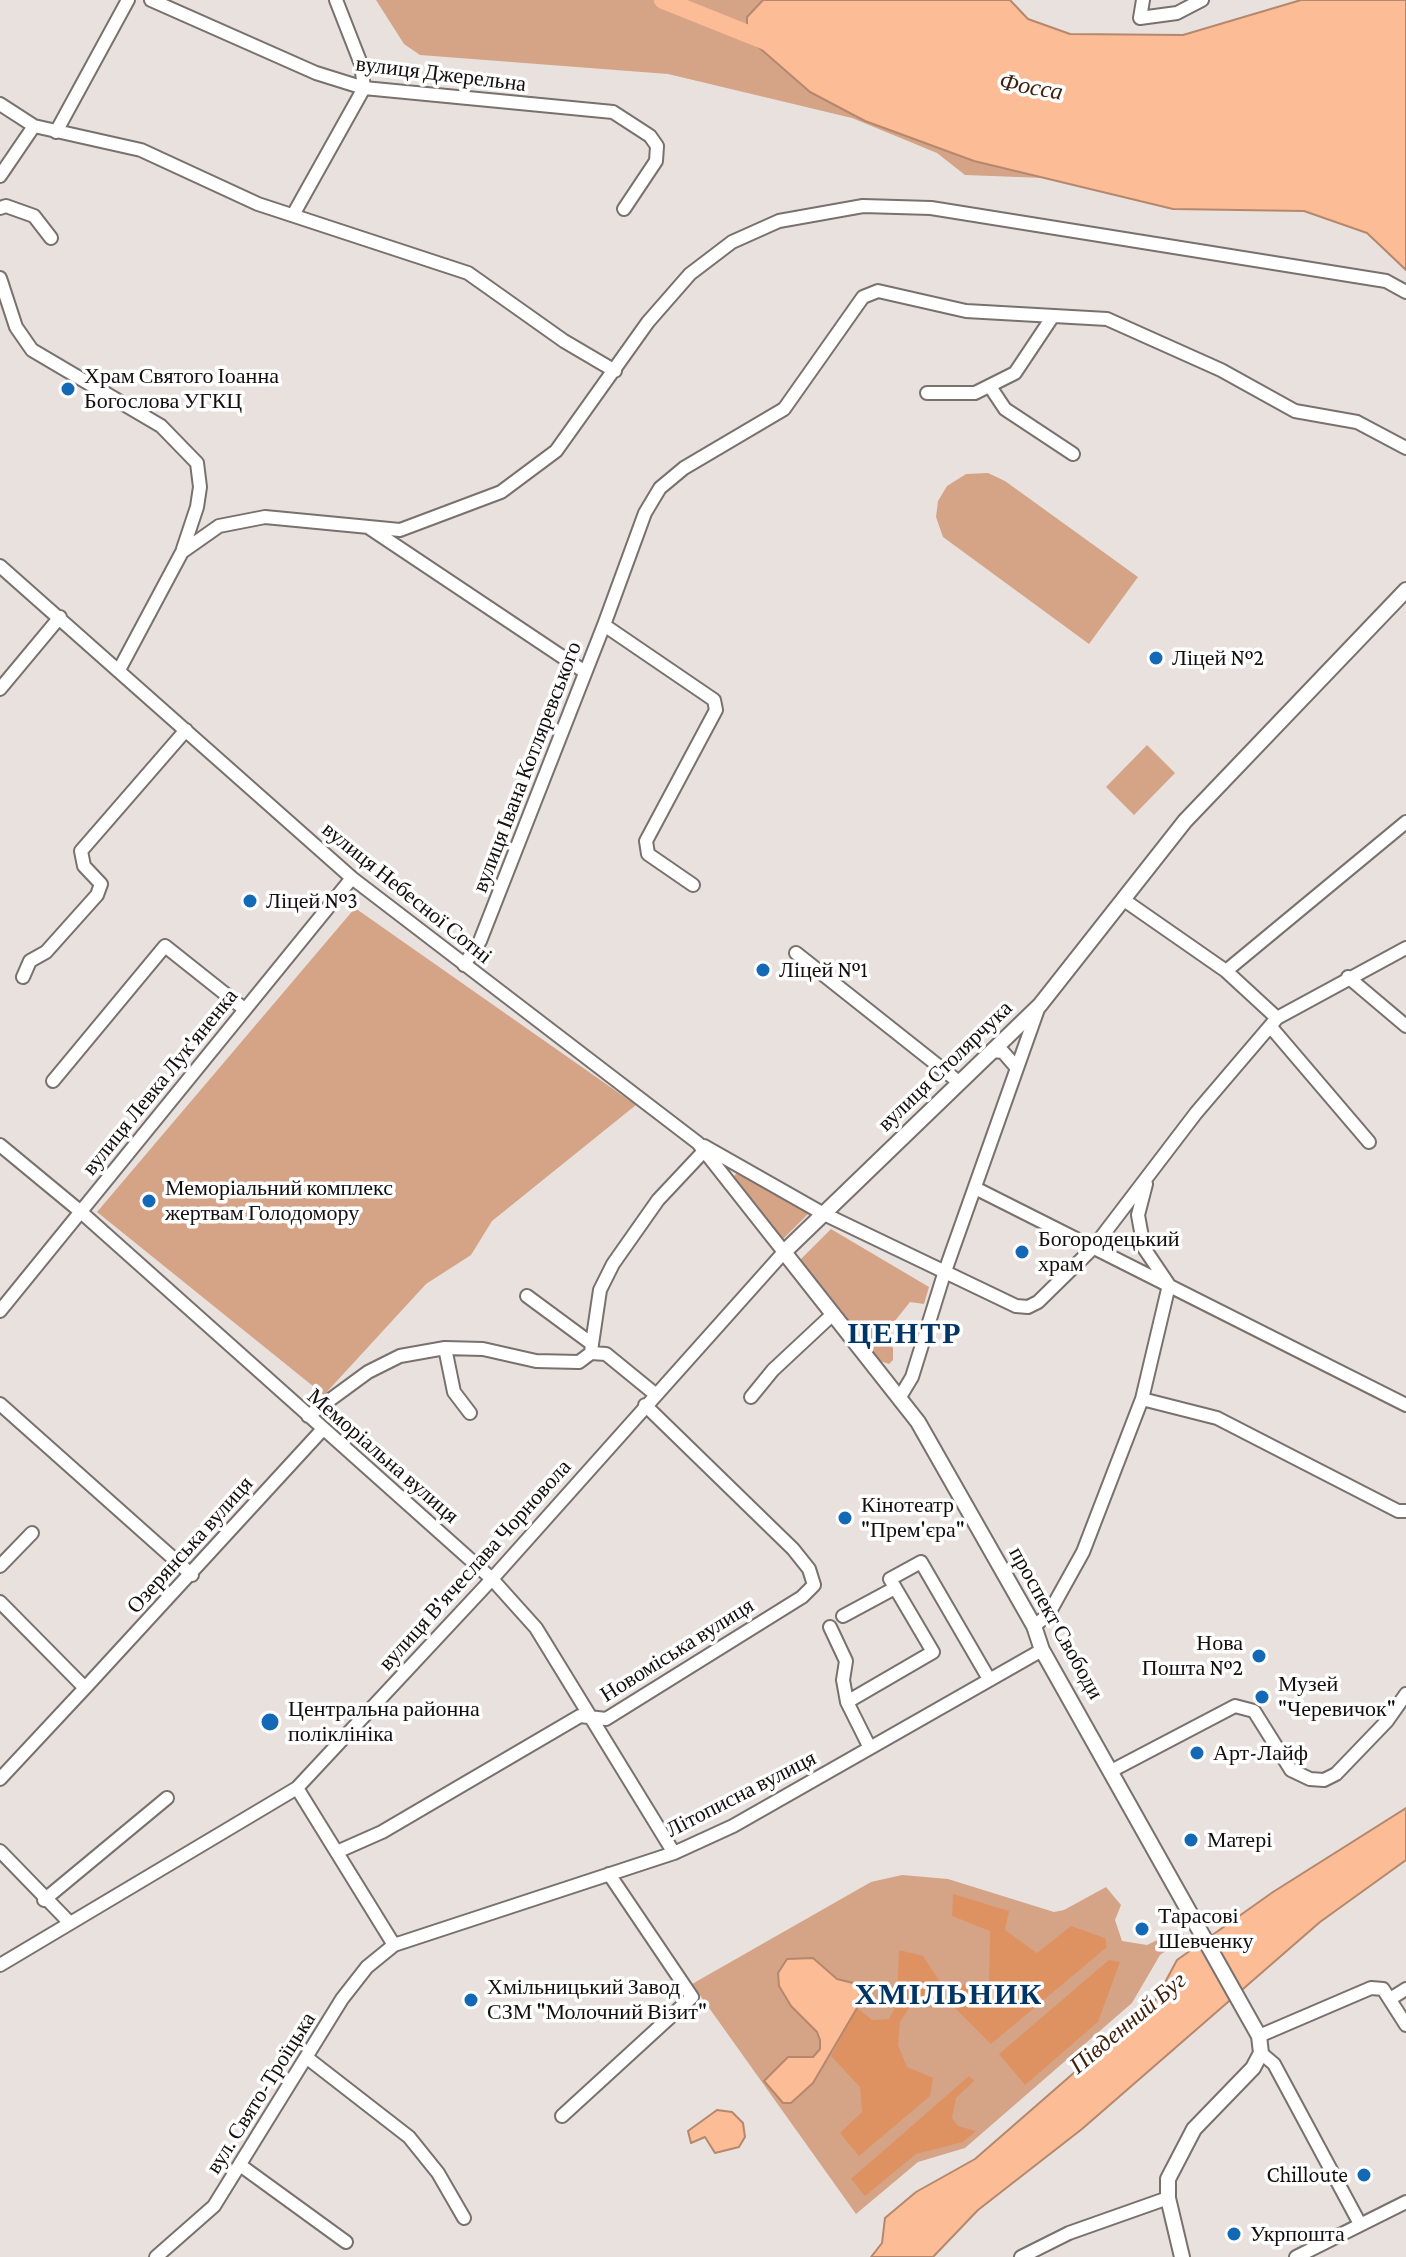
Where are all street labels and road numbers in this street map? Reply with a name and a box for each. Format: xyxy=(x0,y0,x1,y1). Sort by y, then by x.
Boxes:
street label: вулиця Джерельна xyxy=(354,50,528,98)
street label: вулиця Івана Котляревського xyxy=(467,638,587,896)
street label: вулиця Небесної Сотні xyxy=(317,816,497,970)
street label: вулиця Левка Лук'яненка xyxy=(77,983,243,1181)
street label: вулиця Столярчука xyxy=(872,995,1018,1137)
street label: Меморіальна вулиця xyxy=(302,1383,464,1529)
street label: вулиця В'ячеслава Чорновола xyxy=(373,1454,577,1676)
street label: Озерянська вулиця xyxy=(121,1471,259,1619)
street label: проспект Свободи xyxy=(1003,1542,1109,1704)
street label: Новоміська вулиця xyxy=(595,1592,759,1708)
street label: Літописна вулиця xyxy=(662,1745,820,1843)
street label: вул. Свято-Троїцька xyxy=(201,2007,321,2179)

